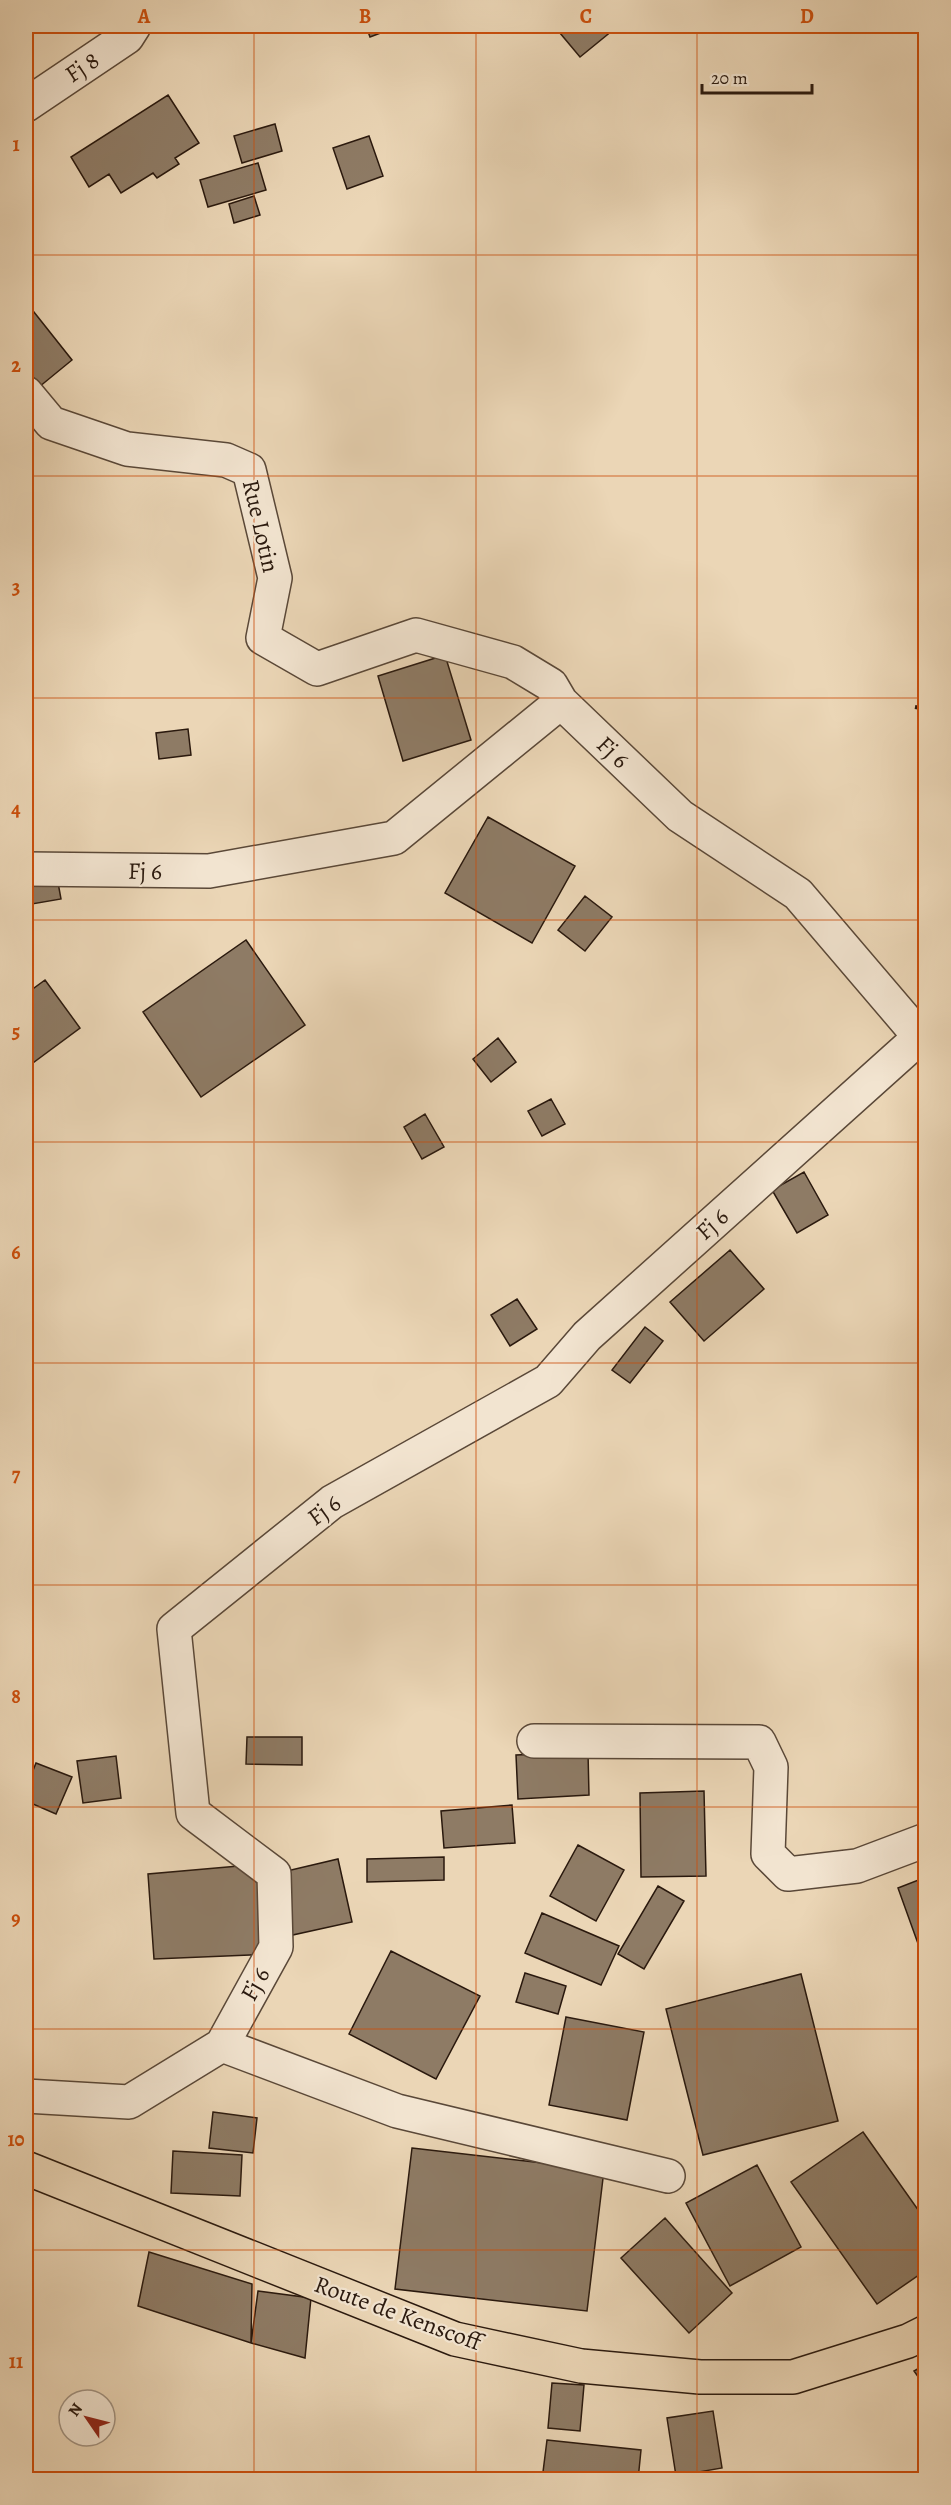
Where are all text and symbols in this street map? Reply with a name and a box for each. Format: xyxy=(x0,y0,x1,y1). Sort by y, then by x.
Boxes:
text: A xyxy=(137,3,151,30)
text: B xyxy=(359,3,371,30)
text: C xyxy=(580,3,592,30)
text: D xyxy=(800,3,814,30)
street label: Fj 8 xyxy=(59,44,105,90)
scale bar xyxy=(702,57,812,95)
text: 20 m xyxy=(711,66,748,90)
text: 1 xyxy=(12,131,20,158)
text: 2 xyxy=(11,352,21,379)
street label: Rue Lotin xyxy=(235,476,287,576)
text: 3 xyxy=(12,574,20,601)
street label: Fj 6 xyxy=(590,729,636,775)
text: 4 xyxy=(11,796,21,823)
street label: Fj 6 xyxy=(128,855,162,887)
text: 5 xyxy=(12,1018,20,1045)
street label: Fj 6 xyxy=(689,1201,735,1247)
text: 6 xyxy=(11,1239,21,1266)
text: 7 xyxy=(12,1461,21,1488)
street label: Fj 6 xyxy=(301,1487,347,1533)
text: 8 xyxy=(11,1683,21,1710)
text: 9 xyxy=(11,1905,21,1932)
street label: Fj 6 xyxy=(233,1961,277,2007)
text: 10 xyxy=(7,2126,25,2153)
street label: Route de Kenscoff xyxy=(310,2268,489,2359)
text: 11 xyxy=(9,2348,23,2375)
north arrow xyxy=(57,2388,117,2448)
text: N xyxy=(63,2399,88,2421)

